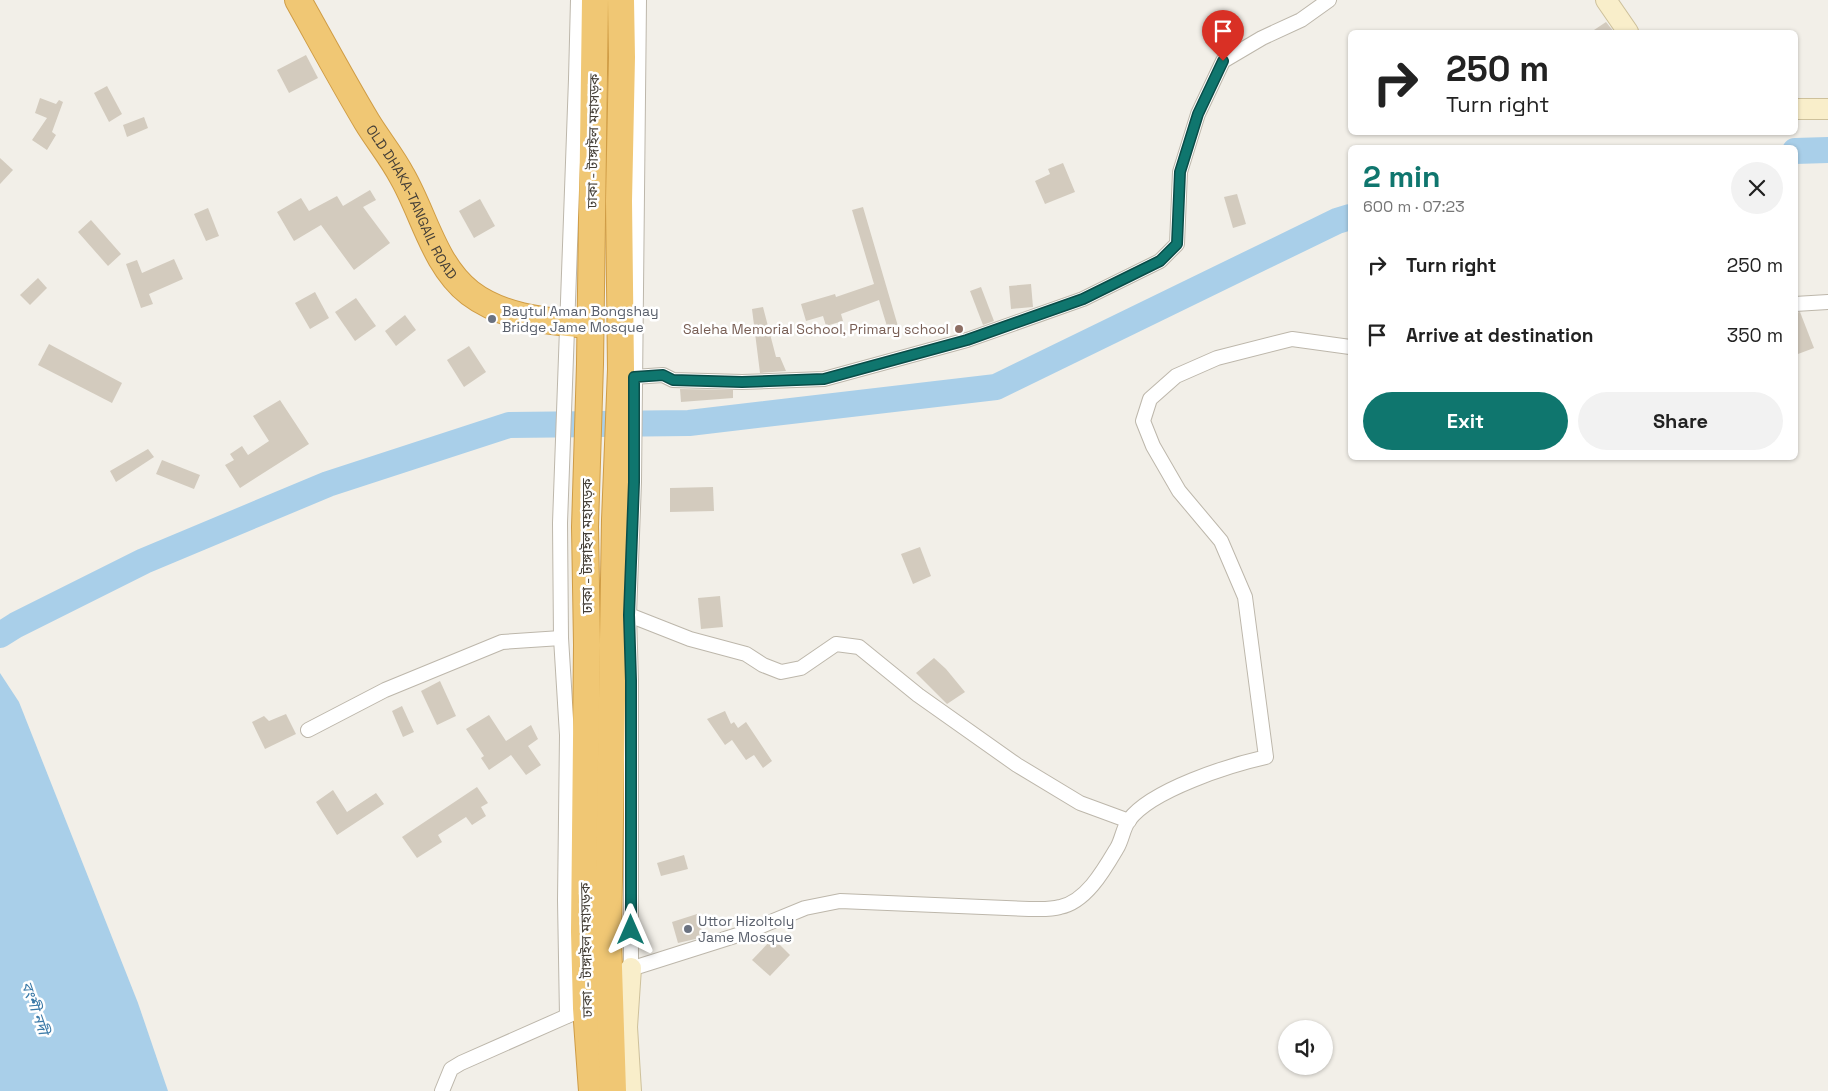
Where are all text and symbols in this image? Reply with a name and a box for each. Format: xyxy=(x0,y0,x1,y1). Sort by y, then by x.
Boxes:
pin xyxy=(1202,10,1244,61)
icon: arrive xyxy=(1209,17,1237,45)
text: 250 m xyxy=(1446,47,1549,91)
icon: right xyxy=(1363,50,1428,115)
street label: ঢাকা - টাঙ্গাইল মহাসড়ক xyxy=(583,73,603,210)
text: Turn right xyxy=(1446,90,1549,118)
street label: OLD DHAKA-TANGAIL ROAD xyxy=(362,121,461,283)
text: 2 min xyxy=(1363,157,1441,196)
button: close xyxy=(1731,162,1783,214)
text: 600 m · 07:23 xyxy=(1363,196,1465,217)
icon: right xyxy=(1363,251,1391,279)
text: Turn right xyxy=(1406,253,1496,278)
text: 250 m xyxy=(1727,253,1783,278)
place label: Baytul Aman Bongshay Bridge Jame Mosque xyxy=(502,302,659,336)
marker: Baytul Aman Bongshay Bridge Jame Mosque xyxy=(486,313,498,325)
place label: Saleha Memorial School, Primary school xyxy=(683,320,949,338)
icon: arrive xyxy=(1363,321,1391,349)
marker: Saleha Memorial School, Primary school xyxy=(953,323,965,335)
text: Arrive at destination xyxy=(1406,323,1594,348)
text: 350 m xyxy=(1727,323,1783,348)
button: Exit xyxy=(1363,392,1568,450)
button: Share xyxy=(1578,392,1783,450)
street label: ঢাকা - টাঙ্গাইল মহাসড়ক xyxy=(578,478,596,614)
street label: ঢাকা - টাঙ্গাইল মহাসড়ক xyxy=(576,882,596,1019)
position arrow xyxy=(604,903,656,955)
place label: Uttor Hizoltoly Jame Mosque xyxy=(698,912,794,946)
marker: Uttor Hizoltoly Jame Mosque xyxy=(682,923,694,935)
water label: বংশী নদী xyxy=(18,979,54,1040)
map controls xyxy=(1278,1020,1333,1075)
button: sound xyxy=(1278,1020,1333,1075)

